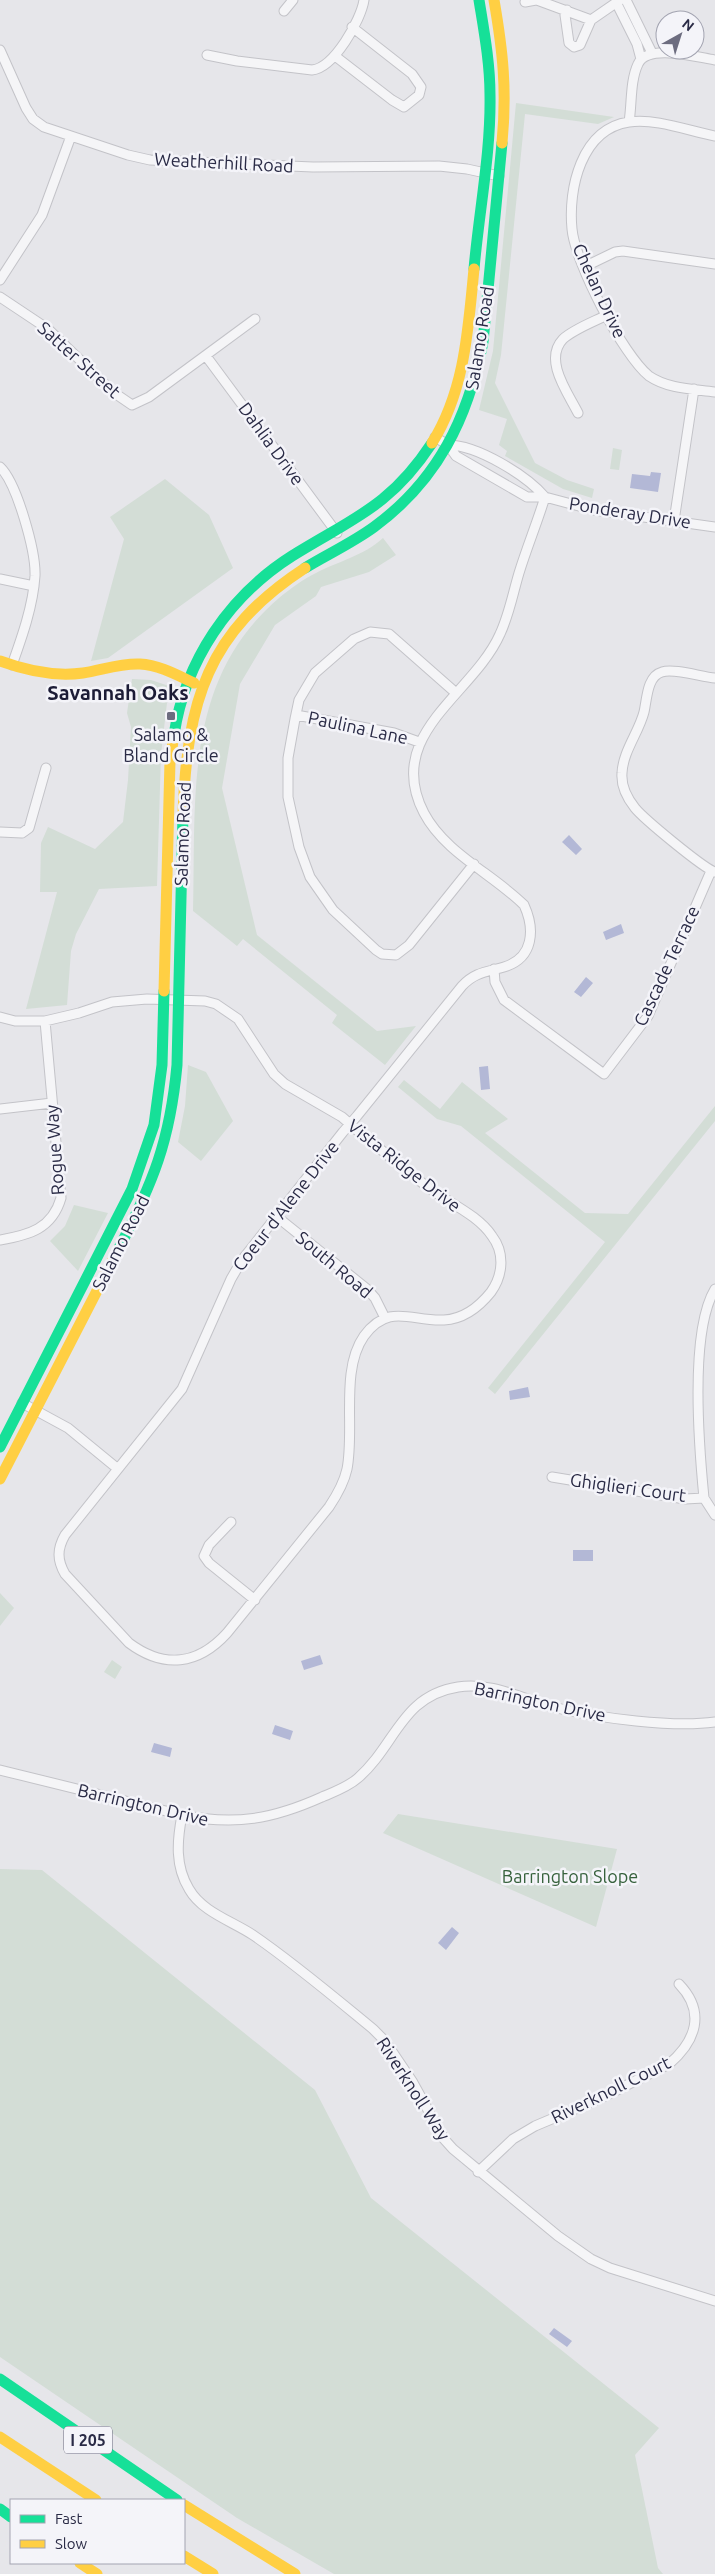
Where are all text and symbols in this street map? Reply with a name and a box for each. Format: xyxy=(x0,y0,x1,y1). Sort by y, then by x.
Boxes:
north arrow xyxy=(655,10,705,60)
text: N xyxy=(679,15,697,34)
street label: Weatherhill Road xyxy=(154,148,294,176)
street label: Chelan Drive xyxy=(569,240,631,341)
street label: Salamo Road xyxy=(461,285,497,391)
street label: Satter Street xyxy=(34,317,125,401)
street label: Dahlia Drive xyxy=(235,398,308,489)
street label: Ponderay Drive xyxy=(568,492,693,532)
district label: Savannah Oaks xyxy=(47,681,189,704)
street label: Paulina Lane xyxy=(306,707,410,747)
marker: Salamo & Bland Circle xyxy=(165,710,177,722)
place label: Salamo & Bland Circle xyxy=(123,724,219,765)
street label: Salamo Road xyxy=(170,781,194,886)
street label: Cascade Terrace xyxy=(629,902,703,1029)
street label: Rogue Way xyxy=(41,1104,67,1196)
street label: Vista Ridge Drive xyxy=(344,1115,465,1215)
street label: Coeur d'Alene Drive xyxy=(228,1136,342,1274)
street label: Salamo Road xyxy=(88,1191,153,1294)
street label: South Road xyxy=(293,1227,377,1302)
street label: Ghiglieri Court xyxy=(569,1469,687,1505)
street label: Barrington Drive xyxy=(473,1677,608,1725)
street label: Barrington Drive xyxy=(76,1779,211,1829)
park label: Barrington Slope xyxy=(502,1866,638,1886)
street label: Riverknoll Way xyxy=(373,2033,455,2144)
street label: Riverknoll Court xyxy=(548,2052,673,2127)
road number: I 205 xyxy=(64,2426,112,2454)
legend xyxy=(10,2499,185,2564)
text: Fast xyxy=(55,2510,83,2527)
text: Slow xyxy=(55,2535,88,2552)

